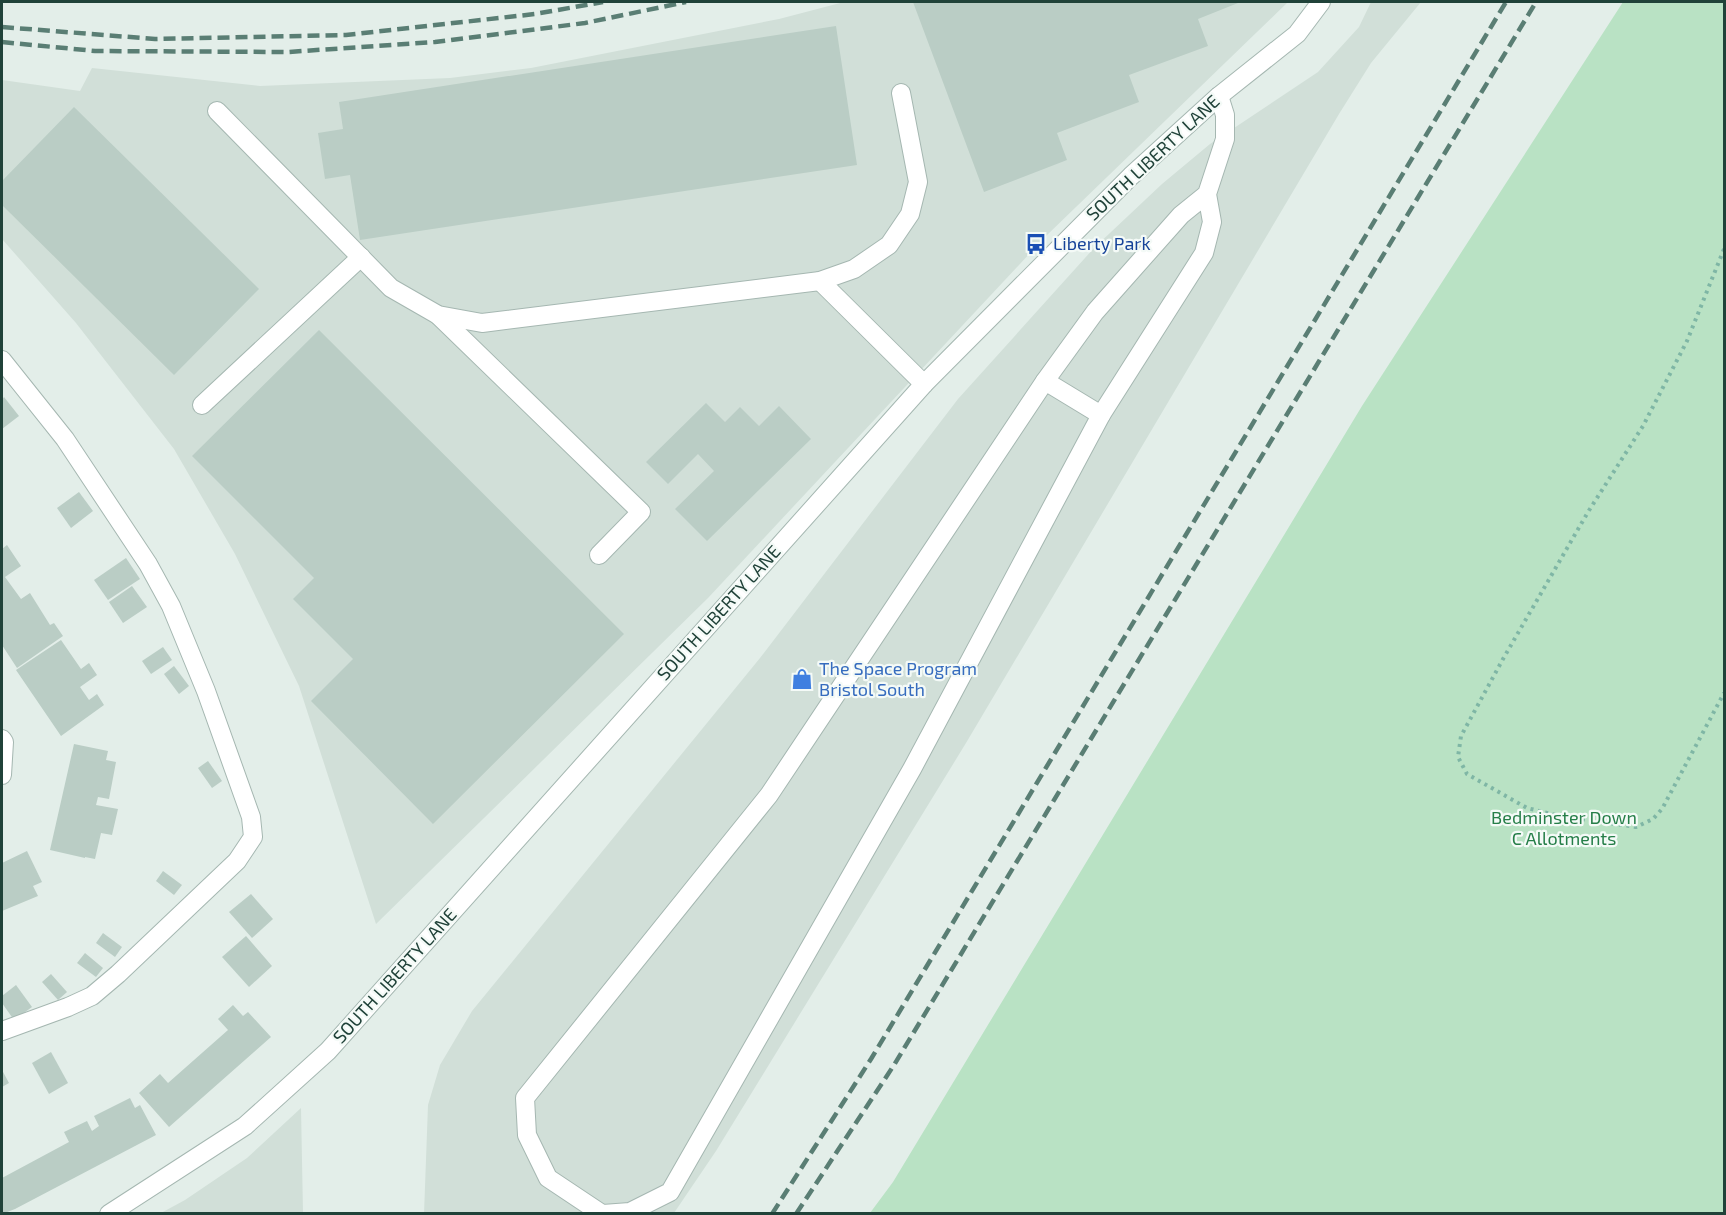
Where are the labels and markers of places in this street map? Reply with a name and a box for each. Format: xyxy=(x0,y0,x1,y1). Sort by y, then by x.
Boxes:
bus stop icon: Liberty Park xyxy=(1024,232,1048,256)
place label: Liberty Park xyxy=(1053,232,1151,254)
place label: The Space Program Bristol South xyxy=(819,657,977,700)
shop icon: The Space Program Bristol South xyxy=(790,667,814,691)

